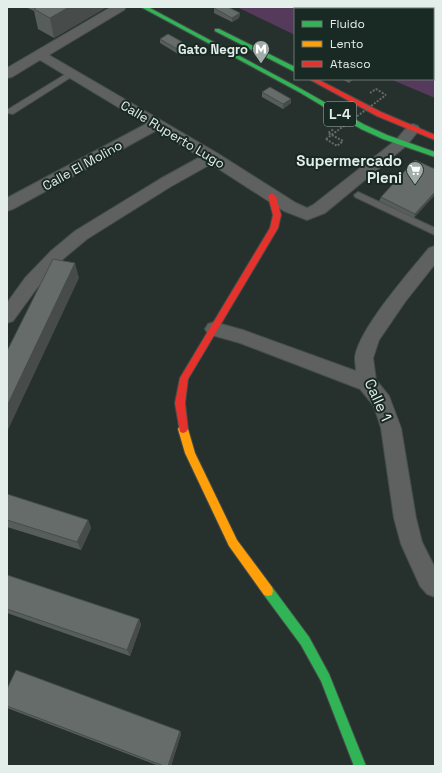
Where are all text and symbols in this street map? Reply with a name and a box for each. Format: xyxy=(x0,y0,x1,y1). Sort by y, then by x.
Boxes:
legend xyxy=(294,8,434,80)
text: Fluido xyxy=(330,16,365,32)
text: Lento xyxy=(330,36,364,52)
metro station icon: Gato Negro xyxy=(251,39,271,64)
place label: Gato Negro xyxy=(178,41,248,58)
text: Atasco xyxy=(330,56,371,72)
street label: Calle Ruperto Lugo xyxy=(117,97,228,172)
road number: L-4 xyxy=(324,102,356,126)
street label: Calle El Molino xyxy=(39,136,125,194)
place label: Supermercado Pleni xyxy=(296,151,402,187)
supermarket icon: Supermercado Pleni xyxy=(405,160,425,185)
street label: Calle 1 xyxy=(361,376,396,424)

